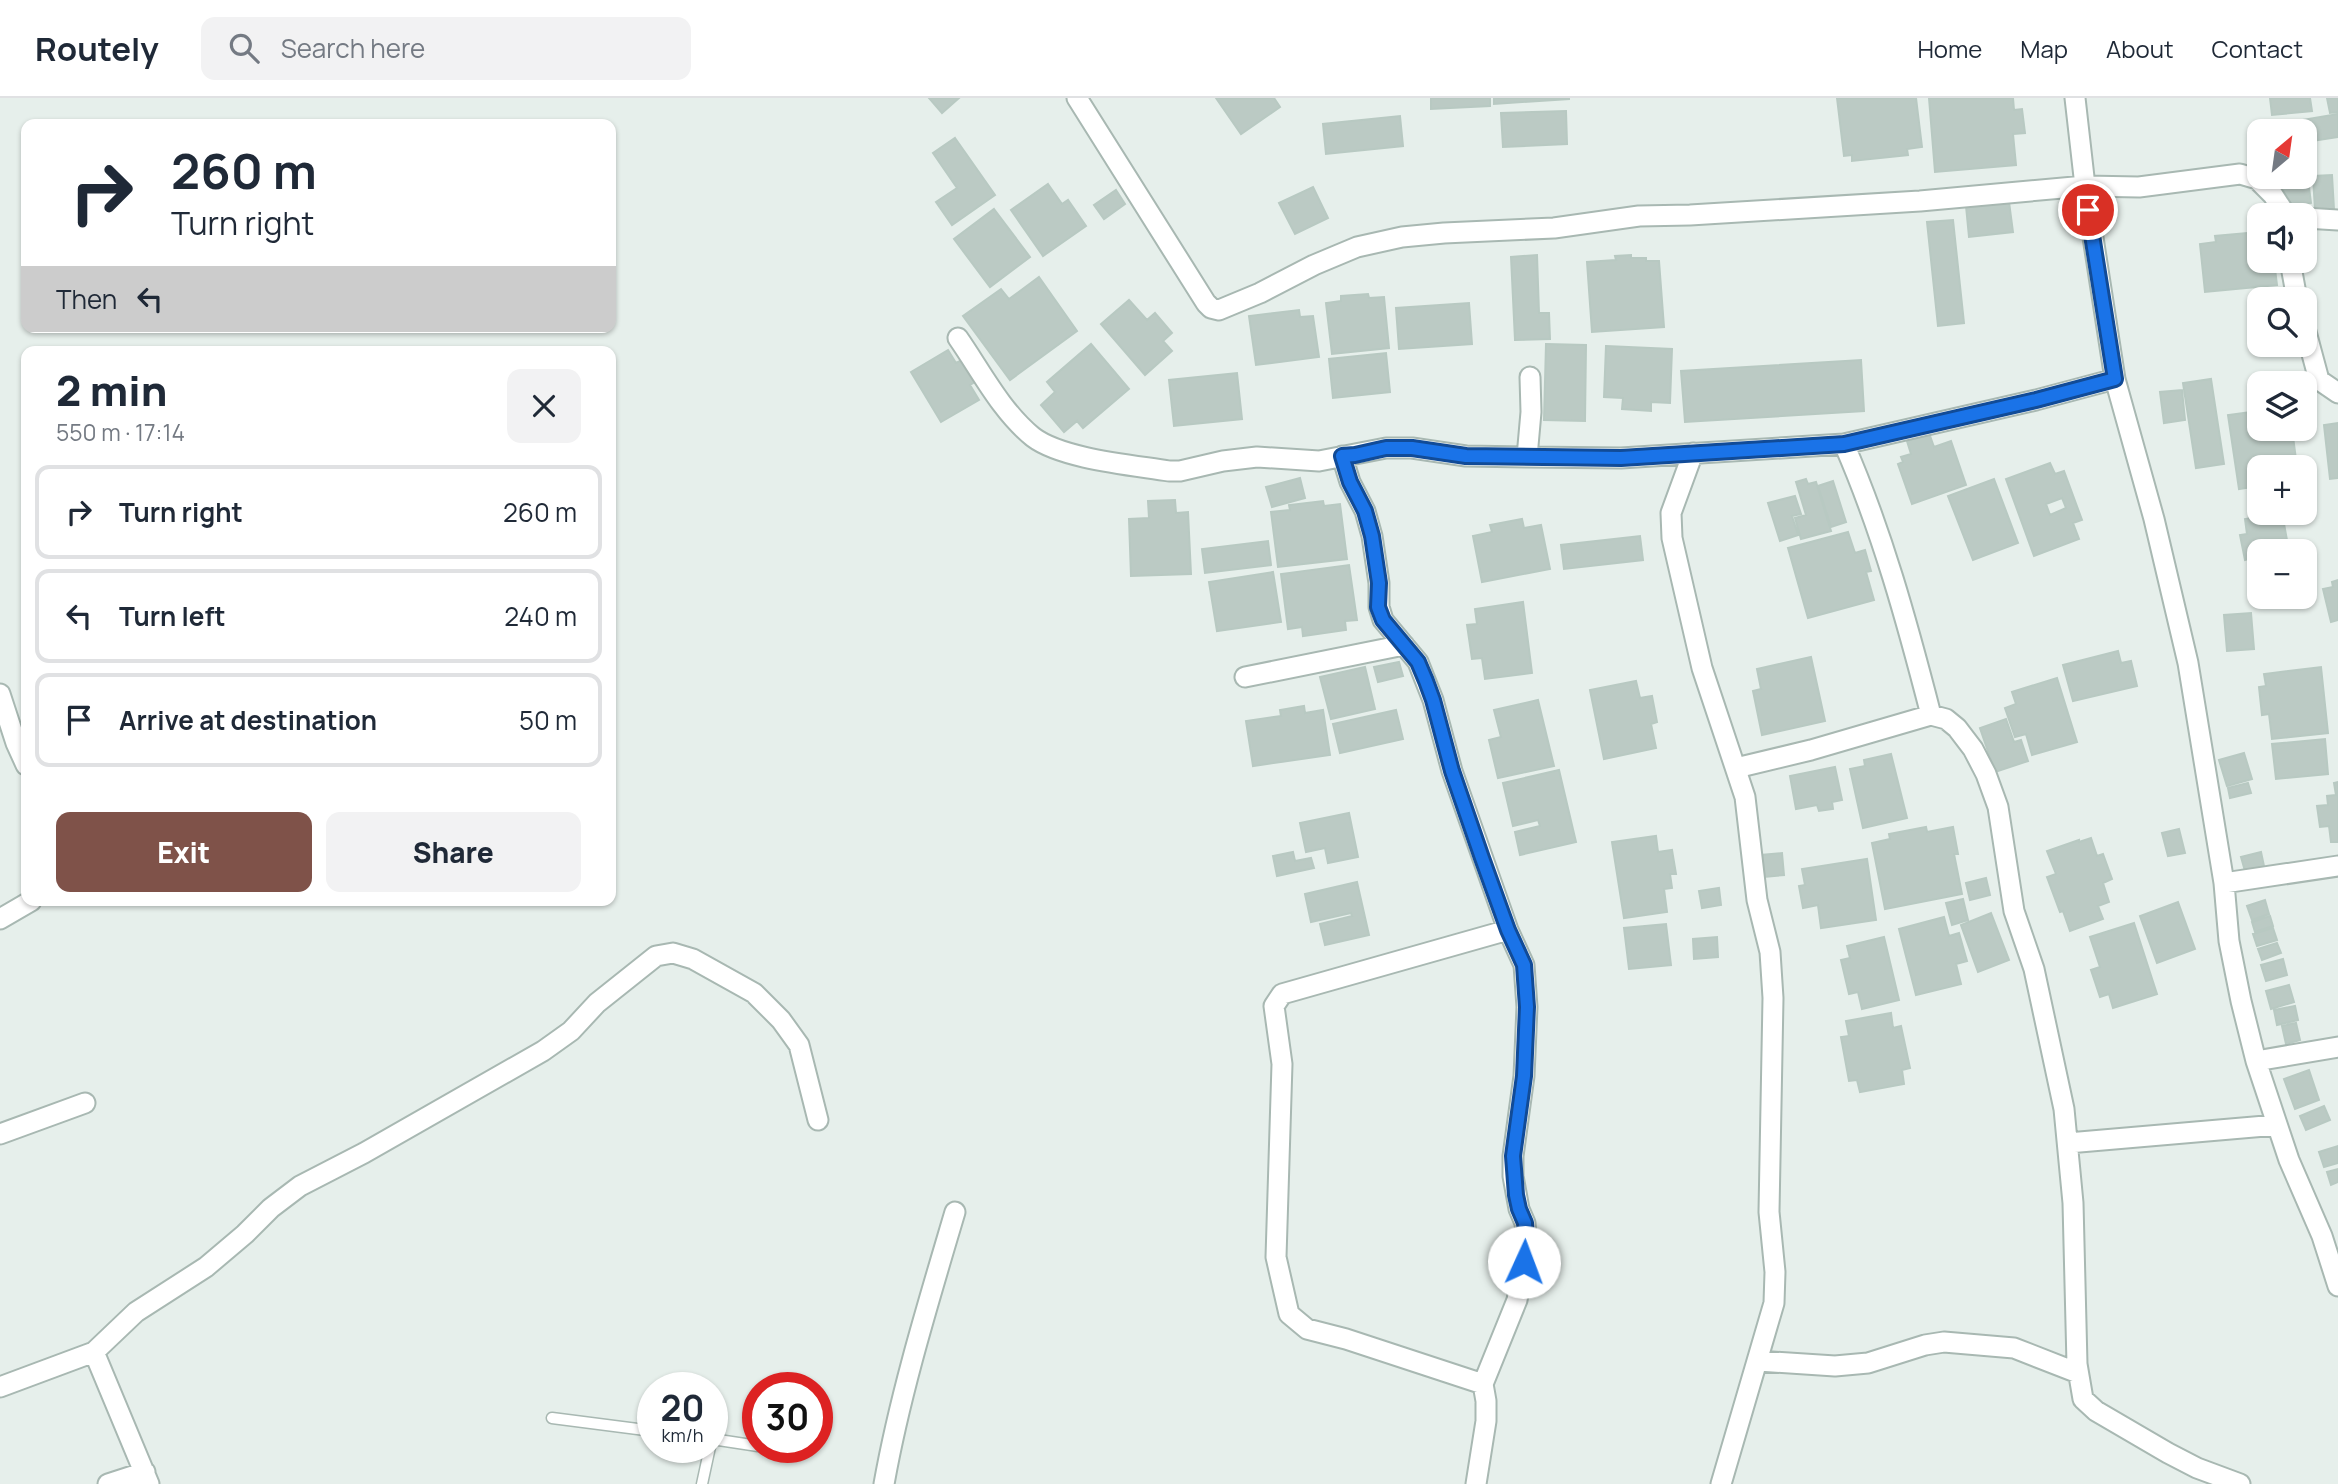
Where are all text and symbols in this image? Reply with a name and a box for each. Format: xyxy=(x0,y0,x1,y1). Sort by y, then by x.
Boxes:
search box xyxy=(201,17,691,80)
text: Routely xyxy=(35,26,159,71)
icon: search xyxy=(225,29,263,67)
text: Search here xyxy=(281,30,425,66)
text: Home xyxy=(1917,32,1982,65)
text: Map xyxy=(2020,32,2068,65)
text: About xyxy=(2106,32,2174,65)
text: Contact xyxy=(2212,32,2303,65)
north arrow xyxy=(2247,119,2317,189)
map controls xyxy=(2247,119,2317,609)
text: 260 m xyxy=(171,137,317,204)
icon: right xyxy=(56,147,147,238)
pin xyxy=(2058,180,2118,240)
icon: arrive xyxy=(2069,191,2107,229)
text: Turn right xyxy=(171,201,314,245)
button: sound xyxy=(2247,203,2317,273)
icon: left xyxy=(131,280,169,318)
text: Then xyxy=(56,281,117,317)
button: search xyxy=(2247,287,2317,357)
text: 2 min xyxy=(56,361,167,419)
button: close xyxy=(507,369,581,443)
button: layers xyxy=(2247,371,2317,441)
text: 550 m · 17:14 xyxy=(56,416,185,448)
button: + xyxy=(2247,455,2317,525)
icon: right xyxy=(60,493,98,531)
text: Turn right xyxy=(119,494,243,530)
text: 260 m xyxy=(503,494,577,530)
button: − xyxy=(2247,539,2317,609)
icon: left xyxy=(60,597,98,635)
text: Turn left xyxy=(119,598,226,634)
text: 240 m xyxy=(504,598,577,634)
icon: arrive xyxy=(60,701,98,739)
text: Arrive at destination xyxy=(119,702,377,738)
text: 50 m xyxy=(519,702,577,738)
button: Exit xyxy=(56,812,312,892)
button: Share xyxy=(326,812,581,892)
position arrow xyxy=(1487,1225,1561,1299)
speed limit sign: 30 xyxy=(742,1372,833,1463)
text: 20 xyxy=(661,1384,704,1432)
text: km/h xyxy=(662,1423,703,1447)

